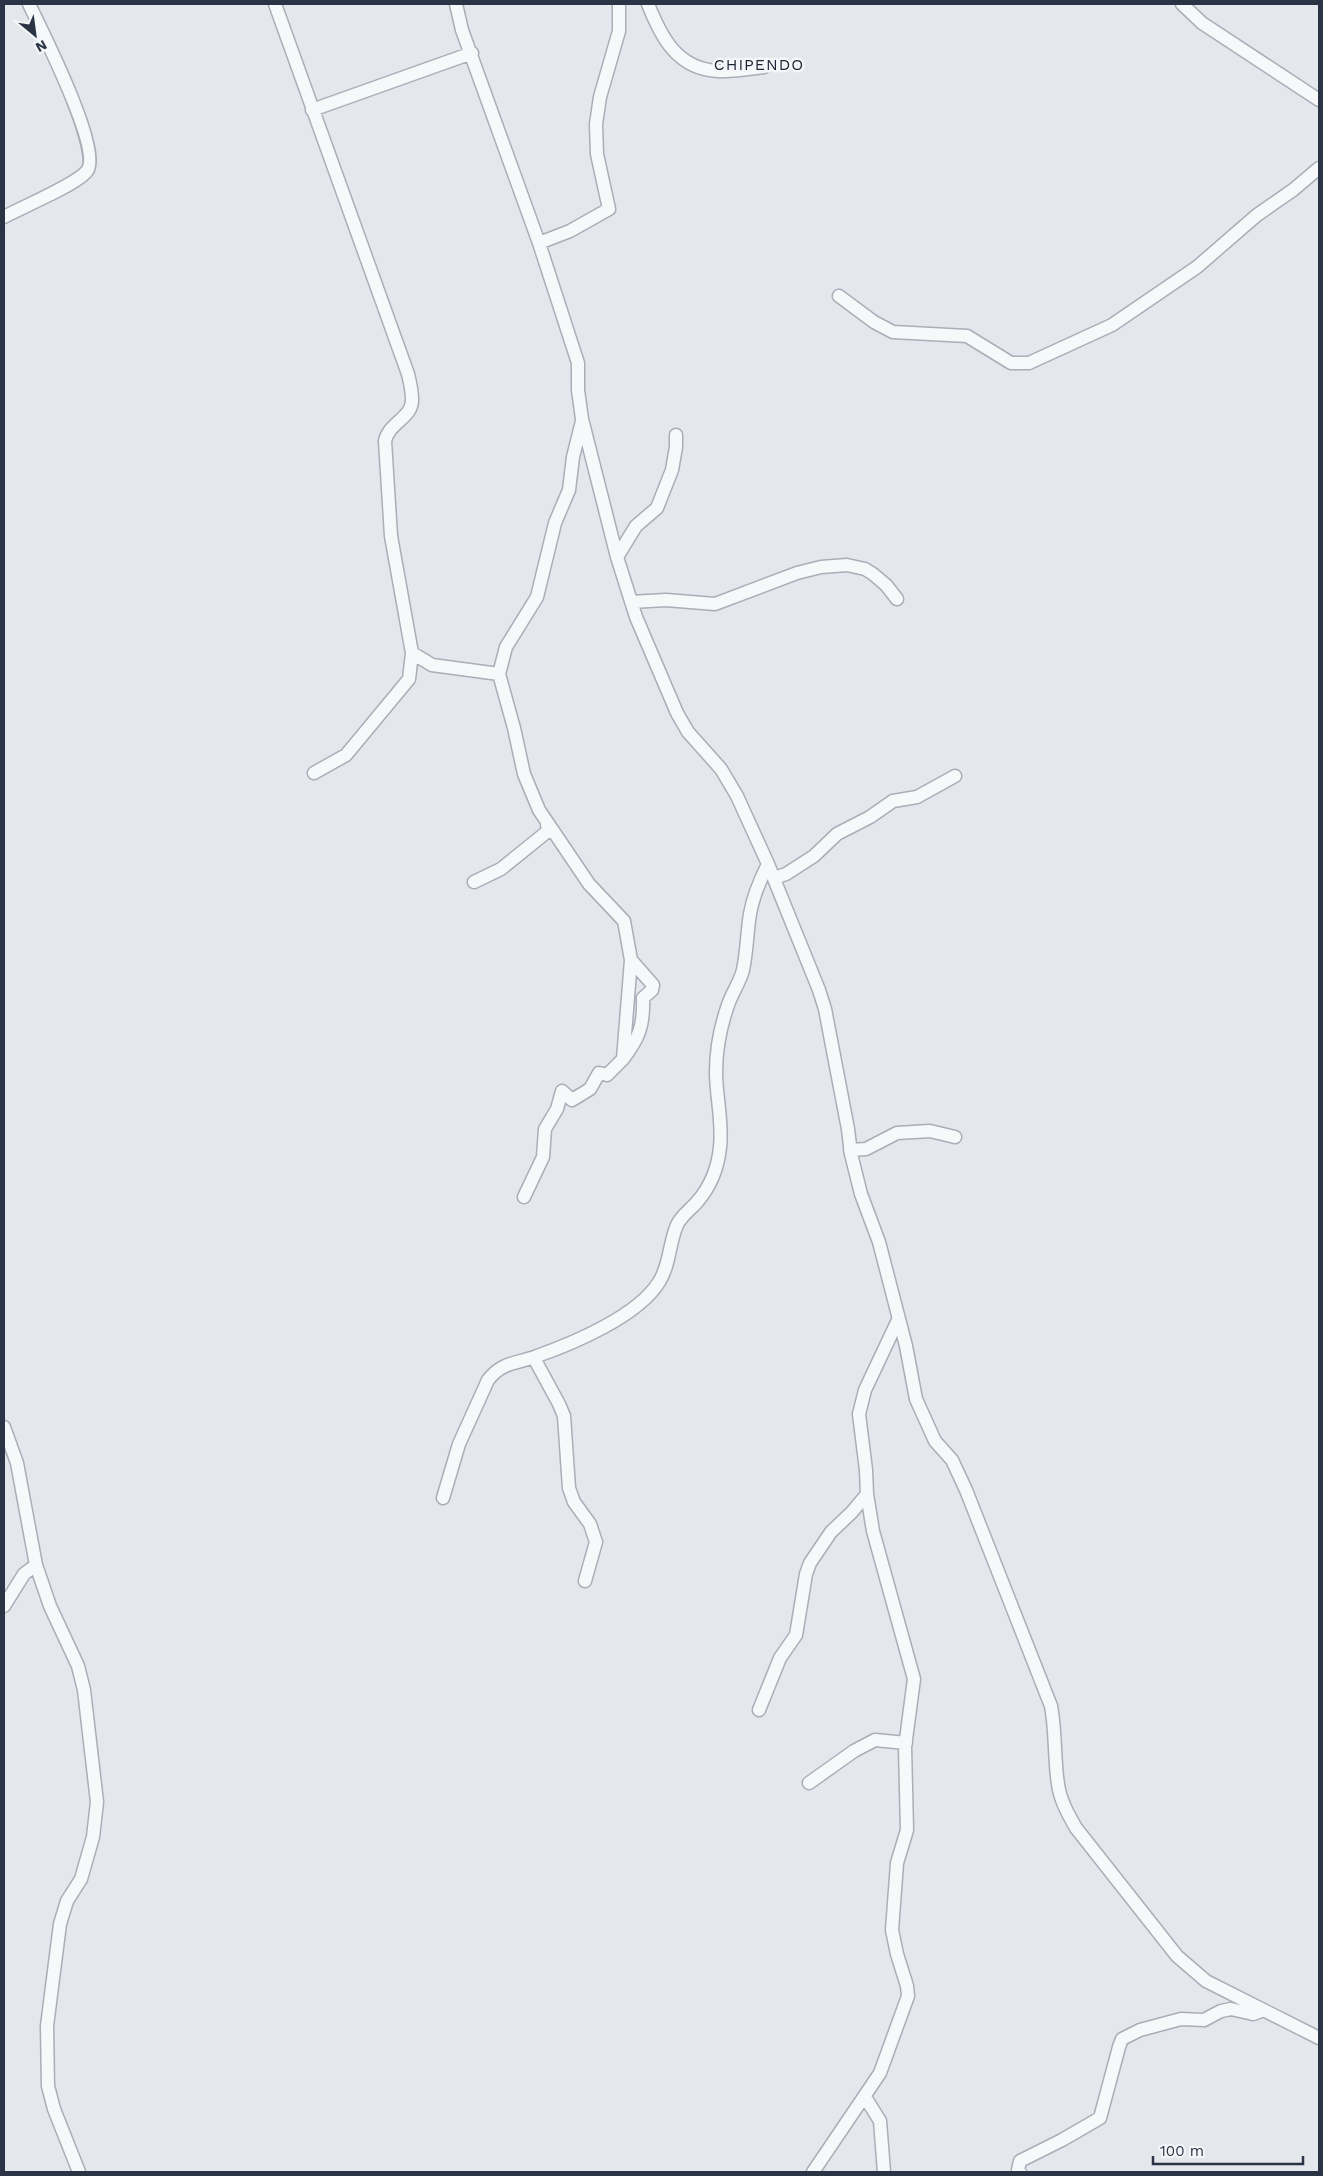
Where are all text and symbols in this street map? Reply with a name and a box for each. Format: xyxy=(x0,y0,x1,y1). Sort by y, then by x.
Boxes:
north arrow xyxy=(10,10,60,60)
text: N xyxy=(33,37,50,56)
district label: CHIPENDO xyxy=(714,55,804,74)
scale bar xyxy=(1153,2134,1303,2166)
text: 100 m xyxy=(1160,2142,1204,2160)

